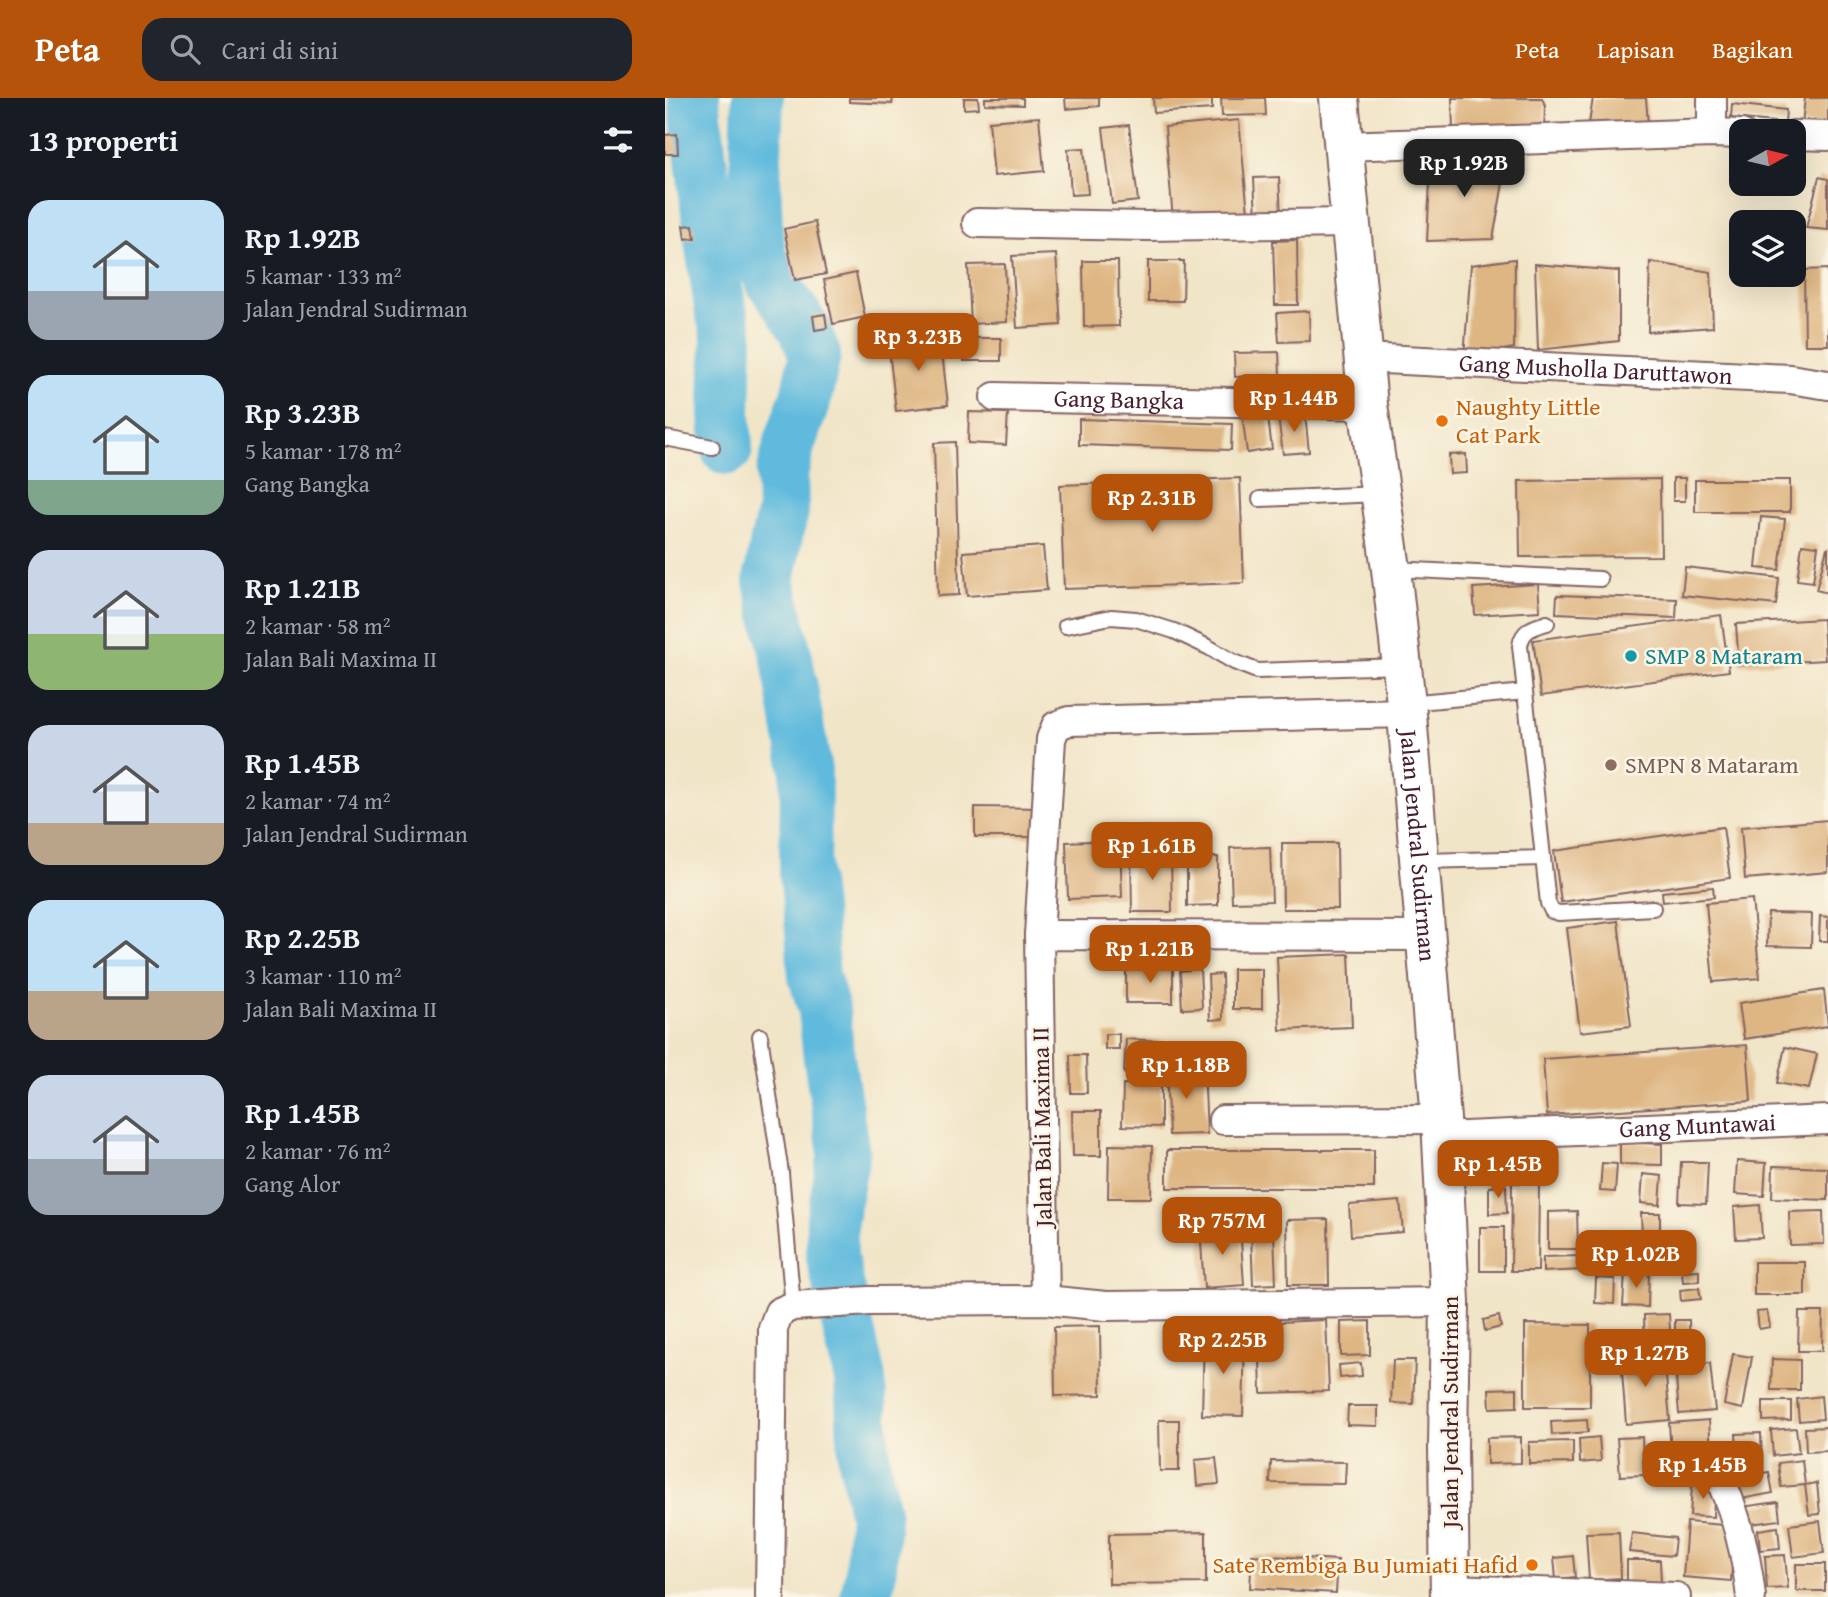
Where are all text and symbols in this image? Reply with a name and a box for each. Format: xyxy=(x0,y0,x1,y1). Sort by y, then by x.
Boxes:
search box xyxy=(142,18,632,81)
text: Peta xyxy=(35,25,100,73)
icon: search xyxy=(166,30,204,68)
text: Cari di sini xyxy=(222,30,338,69)
text: Peta xyxy=(1515,32,1559,67)
text: Lapisan xyxy=(1597,32,1674,67)
text: Bagikan xyxy=(1712,32,1793,67)
text: 13 properti xyxy=(28,118,178,162)
north arrow xyxy=(1729,119,1806,196)
map controls xyxy=(1729,119,1806,287)
icon: filters xyxy=(599,121,637,159)
pin: Rp 1.92B xyxy=(1392,140,1536,199)
text: Rp 1.92B xyxy=(1420,145,1508,178)
button: layers xyxy=(1729,210,1806,287)
text: Rp 1.92B xyxy=(245,215,361,259)
icon: home xyxy=(84,228,168,312)
text: 5 kamar · 133 m² xyxy=(245,259,402,292)
text: Jalan Jendral Sudirman xyxy=(245,292,468,325)
pin: Rp 3.23B xyxy=(846,314,990,373)
text: Rp 3.23B xyxy=(874,319,962,352)
street label: Gang Musholla Daruttawon xyxy=(1458,345,1734,393)
pin: Rp 1.44B xyxy=(1222,374,1366,434)
street label: Gang Bangka xyxy=(1054,380,1185,418)
text: Rp 1.44B xyxy=(1250,380,1338,413)
place label: Naughty Little Cat Park xyxy=(1456,389,1601,452)
text: Rp 3.23B xyxy=(245,390,361,434)
icon: home xyxy=(84,403,168,487)
marker: Naughty Little Cat Park xyxy=(1434,413,1450,429)
text: 5 kamar · 178 m² xyxy=(245,434,402,467)
text: Gang Bangka xyxy=(245,467,370,500)
pin: Rp 2.31B xyxy=(1080,474,1224,534)
text: Rp 2.31B xyxy=(1108,480,1196,513)
text: Rp 1.21B xyxy=(245,565,361,609)
icon: home xyxy=(84,578,168,662)
text: 2 kamar · 58 m² xyxy=(245,609,391,642)
place label: SMP 8 Mataram xyxy=(1645,638,1803,673)
text: Jalan Bali Maxima II xyxy=(245,642,437,675)
marker: SMP 8 Mataram xyxy=(1623,648,1639,664)
street label: Jalan Jendral Sudirman xyxy=(1391,725,1446,963)
text: Rp 1.45B xyxy=(245,740,361,784)
place label: SMPN 8 Mataram xyxy=(1625,747,1799,782)
icon: home xyxy=(84,753,168,837)
marker: SMPN 8 Mataram xyxy=(1603,757,1619,773)
text: 2 kamar · 74 m² xyxy=(245,784,391,817)
text: Jalan Jendral Sudirman xyxy=(245,817,468,850)
pin: Rp 1.61B xyxy=(1080,822,1224,882)
text: Rp 1.61B xyxy=(1108,828,1196,861)
text: Rp 2.25B xyxy=(245,915,361,959)
pin: Rp 1.21B xyxy=(1078,926,1222,985)
icon: home xyxy=(84,928,168,1012)
text: Rp 1.21B xyxy=(1106,931,1194,964)
text: 3 kamar · 110 m² xyxy=(245,959,402,992)
text: Jalan Bali Maxima II xyxy=(245,992,437,1025)
street label: Jalan Bali Maxima II xyxy=(1022,1026,1061,1231)
pin: Rp 1.18B xyxy=(1114,1042,1258,1101)
text: Rp 1.18B xyxy=(1142,1047,1230,1080)
text: Rp 1.45B xyxy=(245,1090,361,1134)
icon: home xyxy=(84,1103,168,1187)
street label: Gang Muntawai xyxy=(1619,1104,1777,1146)
text: 2 kamar · 76 m² xyxy=(245,1134,391,1167)
pin: Rp 1.45B xyxy=(1426,1140,1570,1200)
text: Rp 1.45B xyxy=(1454,1146,1542,1179)
text: Gang Alor xyxy=(245,1167,340,1200)
pin: Rp 757M xyxy=(1157,1198,1287,1257)
text: Rp 757M xyxy=(1178,1203,1266,1236)
pin: Rp 1.02B xyxy=(1564,1230,1708,1290)
text: Rp 1.02B xyxy=(1592,1236,1680,1269)
street label: Jalan Jendral Sudirman xyxy=(1432,1295,1467,1531)
pin: Rp 2.25B xyxy=(1151,1316,1295,1376)
text: Rp 2.25B xyxy=(1179,1322,1267,1355)
pin: Rp 1.27B xyxy=(1573,1330,1717,1389)
text: Rp 1.27B xyxy=(1601,1335,1689,1368)
pin: Rp 1.45B xyxy=(1631,1442,1775,1501)
text: Rp 1.45B xyxy=(1659,1447,1747,1480)
place label: Sate Rembiga Bu Jumiati Hafid xyxy=(1212,1547,1518,1582)
marker: Sate Rembiga Bu Jumiati Hafid xyxy=(1524,1557,1540,1573)

